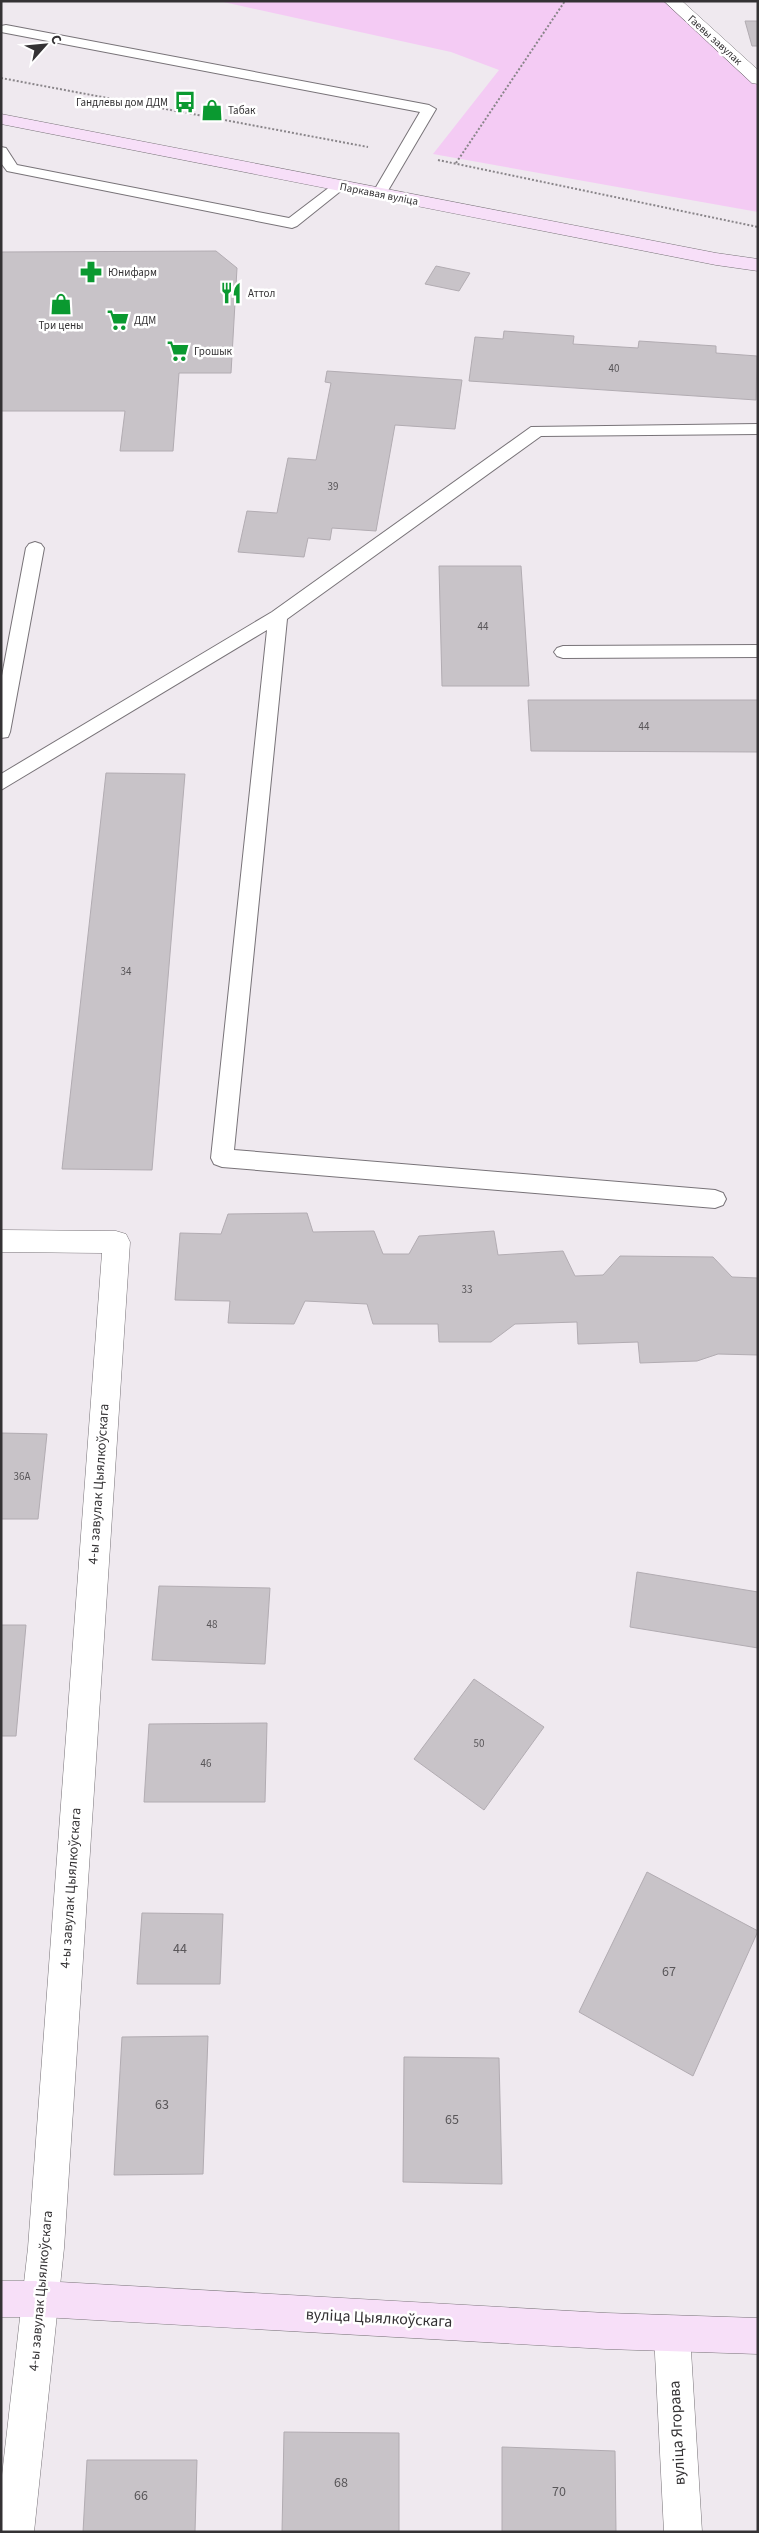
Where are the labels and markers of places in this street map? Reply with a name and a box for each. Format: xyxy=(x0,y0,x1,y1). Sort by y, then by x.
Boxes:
bus stop icon: Гандлевы дом ДДМ xyxy=(172,89,198,115)
place label: Гандлевы дом ДДМ xyxy=(76,95,168,110)
shop icon: Табак xyxy=(199,97,225,123)
place label: Табак xyxy=(228,103,256,118)
pharmacy icon: Юнифарм xyxy=(78,259,104,285)
place label: Юнифарм xyxy=(108,265,157,280)
restaurant icon: Аттол xyxy=(218,280,244,306)
place label: Аттол xyxy=(248,286,275,301)
shop icon: Три цены xyxy=(48,291,74,317)
supermarket icon: ДДМ xyxy=(105,307,131,333)
place label: ДДМ xyxy=(134,313,156,328)
place label: Три цены xyxy=(38,318,84,333)
supermarket icon: Грошык xyxy=(165,338,191,364)
place label: Грошык xyxy=(194,344,233,359)

